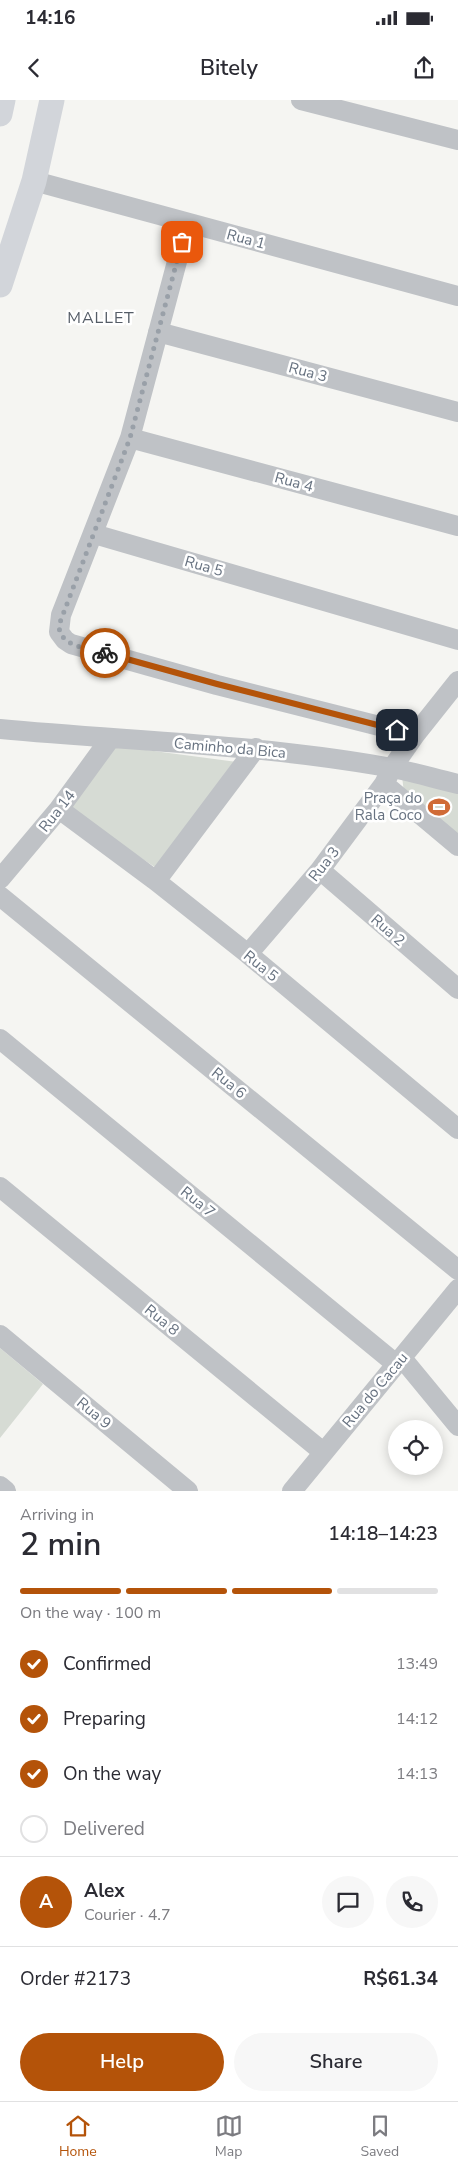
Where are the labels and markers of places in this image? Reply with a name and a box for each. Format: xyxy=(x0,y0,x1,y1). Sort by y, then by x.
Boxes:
pin xyxy=(161,221,203,263)
pin xyxy=(376,709,418,751)
place label: Praça do Rala Coco xyxy=(355,788,422,825)
sports icon: Praça do Rala Coco xyxy=(426,794,452,820)

